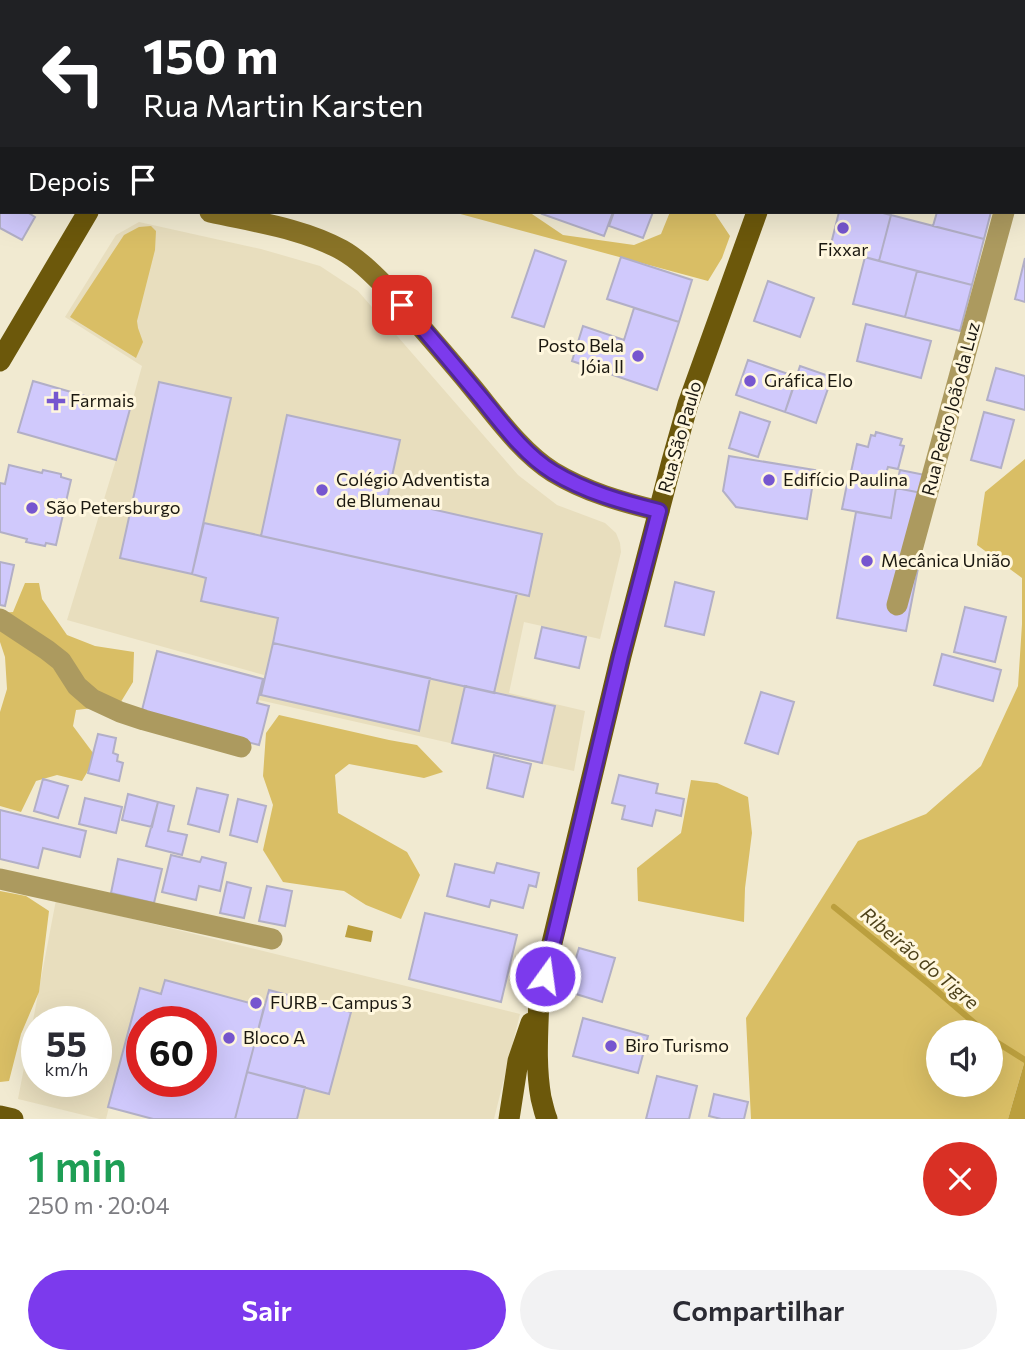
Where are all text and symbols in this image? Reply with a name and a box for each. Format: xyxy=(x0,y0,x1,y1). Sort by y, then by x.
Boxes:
text: 150 m xyxy=(143,24,278,84)
icon: left xyxy=(28,28,119,119)
text: Rua Martin Karsten xyxy=(143,84,424,124)
icon: arrive xyxy=(124,161,162,199)
text: Depois xyxy=(28,165,110,196)
marker: Fixxar xyxy=(835,220,851,236)
place label: Fixxar xyxy=(818,238,868,260)
pin xyxy=(372,275,432,335)
icon: arrive xyxy=(383,286,421,324)
street label: Rua Pedro João da Luz xyxy=(916,319,984,498)
place label: Posto Bela Jóia II xyxy=(538,334,624,377)
marker: Posto Bela Jóia II xyxy=(630,348,646,364)
place label: Gráfica Elo xyxy=(764,369,853,391)
marker: Gráfica Elo xyxy=(742,373,758,389)
street label: Rua São Paulo xyxy=(653,378,705,495)
place label: Farmais xyxy=(70,389,135,411)
marker: Farmais xyxy=(48,393,64,409)
place label: Colégio Adventista de Blumenau xyxy=(336,468,490,511)
place label: Edifício Paulina xyxy=(783,468,908,490)
marker: Edifício Paulina xyxy=(761,472,777,488)
marker: Colégio Adventista de Blumenau xyxy=(314,482,330,498)
place label: São Petersburgo xyxy=(46,496,180,518)
marker: São Petersburgo xyxy=(24,500,40,516)
place label: Mecânica União xyxy=(881,549,1011,571)
marker: Mecânica União xyxy=(859,553,875,569)
water label: Ribeirão do Tigre xyxy=(857,902,984,1014)
position arrow xyxy=(508,939,582,1013)
place label: FURB - Campus 3 xyxy=(270,991,412,1013)
marker: FURB - Campus 3 xyxy=(248,995,264,1011)
speed limit sign: 60 xyxy=(126,1006,217,1097)
map controls xyxy=(926,1020,1003,1097)
button: sound xyxy=(926,1020,1003,1097)
text: 55 xyxy=(46,1021,87,1064)
place label: Bloco A xyxy=(243,1026,305,1048)
marker: Bloco A xyxy=(221,1030,237,1046)
place label: Biro Turismo xyxy=(625,1034,729,1056)
marker: Biro Turismo xyxy=(603,1038,619,1054)
text: km/h xyxy=(45,1058,88,1080)
text: 1 min xyxy=(28,1139,127,1191)
button: close xyxy=(923,1142,997,1216)
text: 250 m · 20:04 xyxy=(28,1191,170,1219)
button: Sair xyxy=(28,1270,506,1350)
button: Compartilhar xyxy=(520,1270,997,1350)

